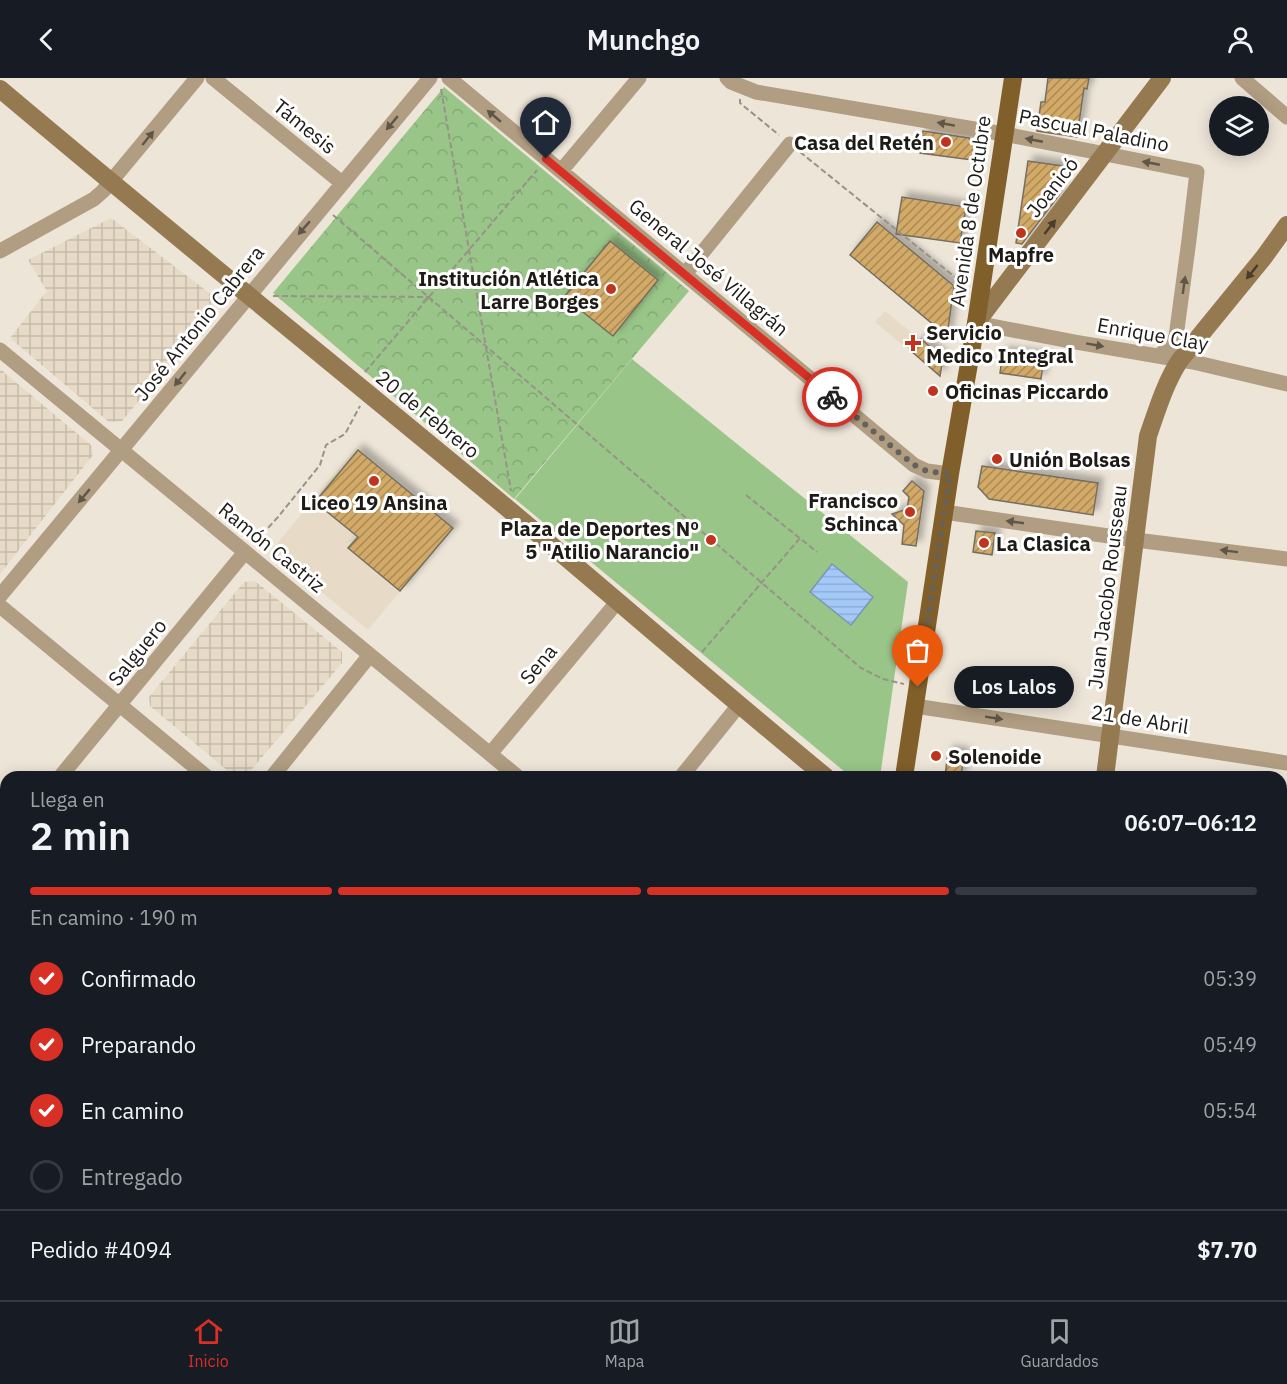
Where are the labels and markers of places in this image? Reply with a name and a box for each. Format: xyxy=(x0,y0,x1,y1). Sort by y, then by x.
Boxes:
pin xyxy=(520,97,571,159)
place label: Casa del Retén xyxy=(794,129,934,156)
marker: Casa del Retén xyxy=(939,135,953,149)
marker: Mapfre xyxy=(1014,226,1028,240)
place label: Mapfre xyxy=(988,241,1054,268)
place label: Institución Atlética Larre Borges xyxy=(418,265,599,315)
marker: Institución Atlética Larre Borges xyxy=(604,282,618,296)
place label: Servicio Medico Integral xyxy=(926,319,1073,369)
marker: Servicio Medico Integral xyxy=(904,334,922,352)
place label: Oficinas Piccardo xyxy=(945,378,1109,405)
marker: Oficinas Piccardo xyxy=(926,384,940,398)
place label: Unión Bolsas xyxy=(1009,446,1131,473)
marker: Unión Bolsas xyxy=(990,452,1004,466)
marker: Liceo 19 Ansina xyxy=(367,474,381,488)
place label: Francisco Schinca xyxy=(808,487,898,537)
place label: Liceo 19 Ansina xyxy=(300,489,448,516)
marker: Francisco Schinca xyxy=(903,505,917,519)
place label: Plaza de Deportes Nº 5 "Atilio Narancio" xyxy=(500,515,699,565)
place label: La Clasica xyxy=(996,530,1091,557)
marker: Plaza de Deportes Nº 5 "Atilio Narancio" xyxy=(704,533,718,547)
marker: La Clasica xyxy=(977,536,991,550)
pin xyxy=(892,625,943,687)
callout: Los Lalos xyxy=(954,666,1074,708)
place label: Solenoide xyxy=(948,743,1041,770)
marker: Solenoide xyxy=(929,749,943,763)

